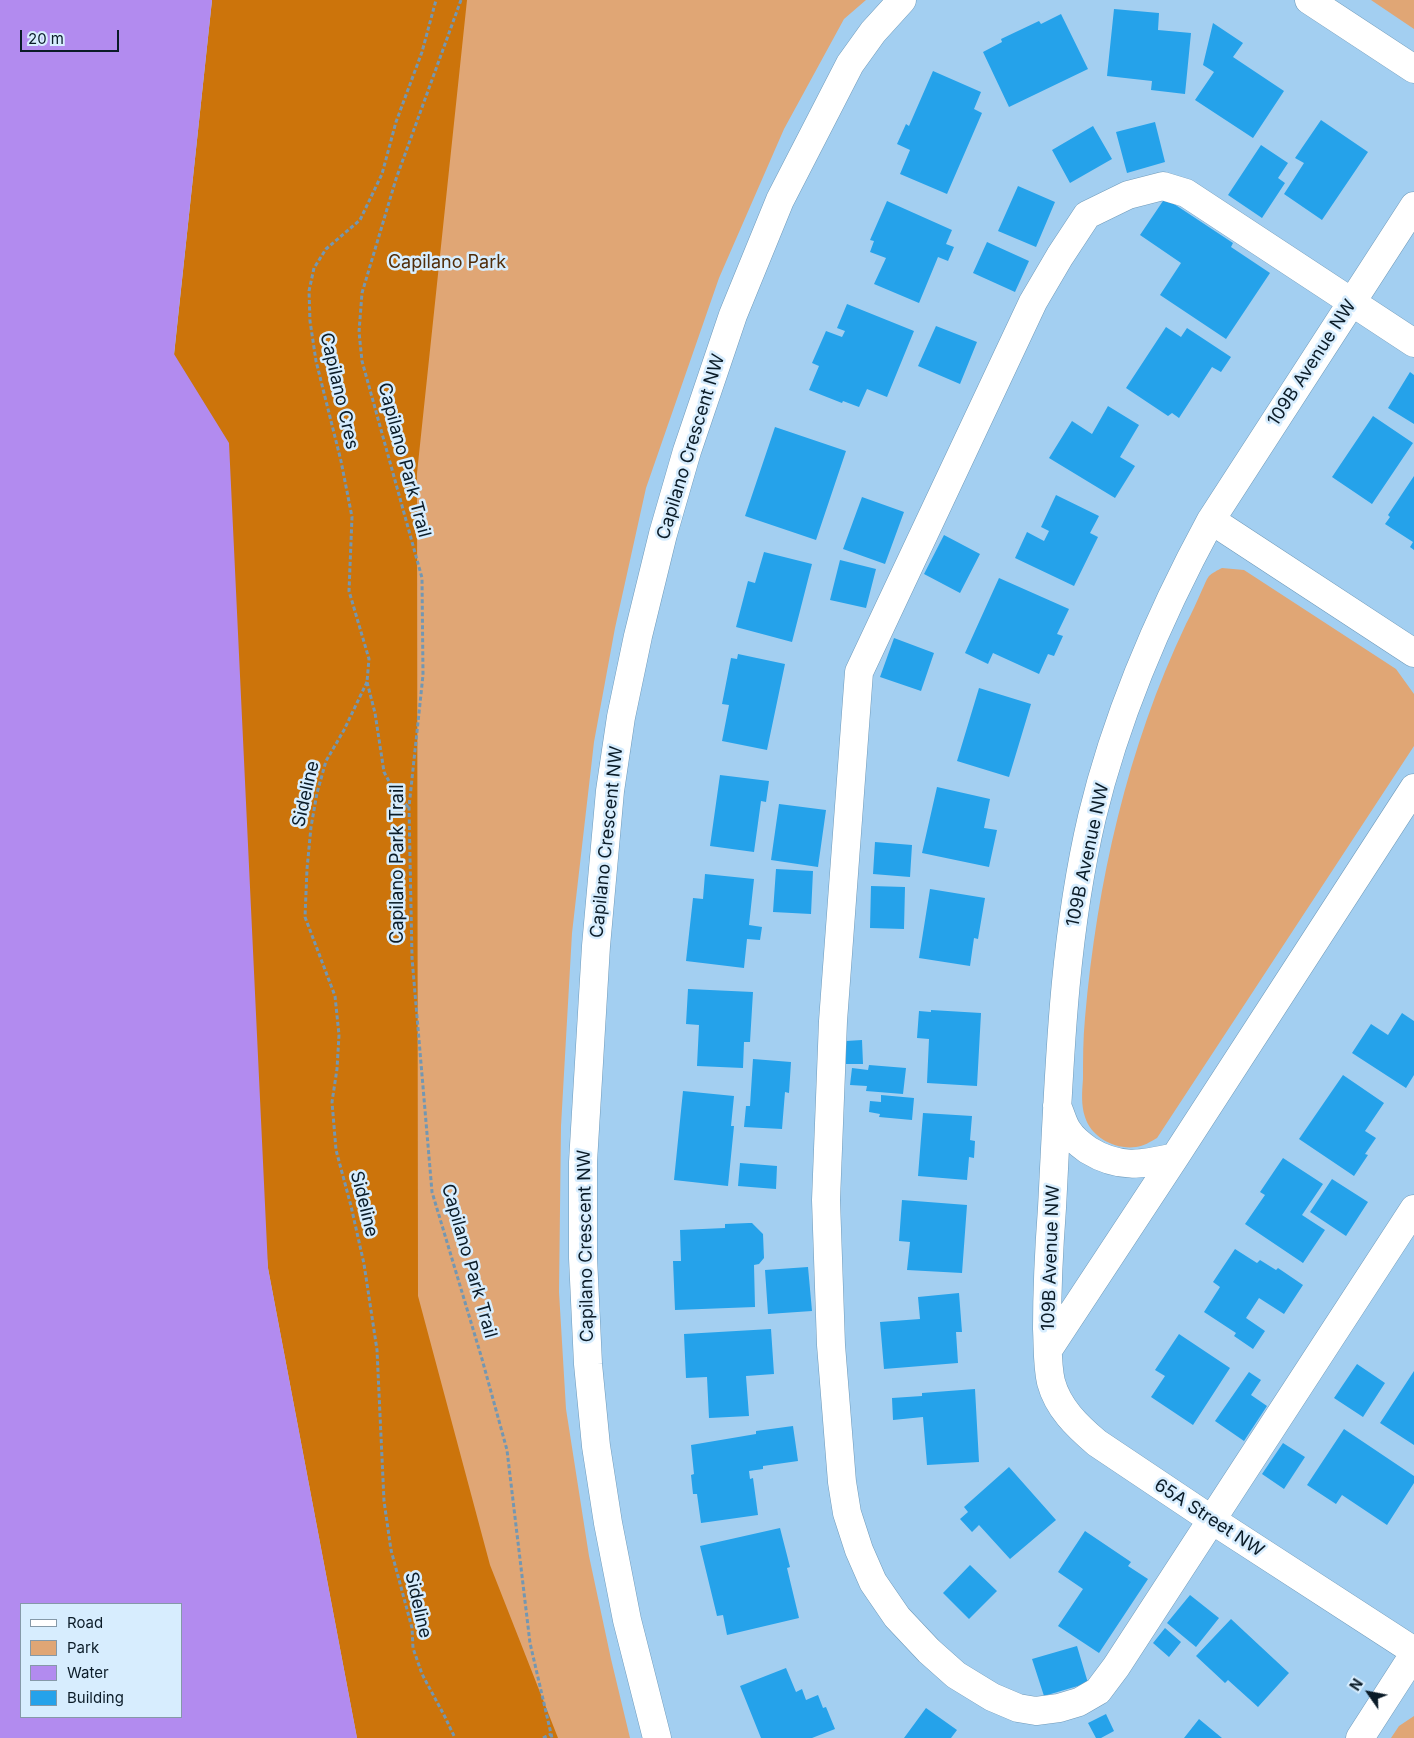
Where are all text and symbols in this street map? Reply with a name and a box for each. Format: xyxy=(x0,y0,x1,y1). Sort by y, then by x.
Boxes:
scale bar xyxy=(22,20,121,52)
text: 20 m xyxy=(28,29,64,48)
park label: Capilano Park xyxy=(388,252,506,274)
street label: 109B Avenue NW xyxy=(1263,296,1361,430)
street label: Capilano Cres xyxy=(315,330,363,452)
street label: Capilano Crescent NW xyxy=(652,352,730,542)
street label: Capilano Park Trail xyxy=(373,380,435,540)
street label: Capilano Crescent NW xyxy=(586,745,628,939)
street label: Sideline xyxy=(288,759,324,829)
street label: 109B Avenue NW xyxy=(1062,781,1114,929)
street label: Capilano Park Trail xyxy=(387,784,409,944)
street label: Capilano Crescent NW xyxy=(574,1149,598,1343)
street label: Sideline xyxy=(345,1169,383,1239)
street label: Capilano Park Trail xyxy=(437,1181,501,1341)
street label: 109B Avenue NW xyxy=(1038,1185,1064,1331)
street label: 65A Street NW xyxy=(1150,1474,1268,1562)
street label: Sideline xyxy=(400,1570,436,1640)
legend xyxy=(20,1603,182,1718)
text: Road xyxy=(67,1613,103,1632)
text: Park xyxy=(67,1638,99,1657)
text: Water xyxy=(67,1663,109,1682)
north arrow xyxy=(1344,1668,1394,1718)
text: N xyxy=(1346,1675,1366,1694)
text: Building xyxy=(67,1688,124,1707)

